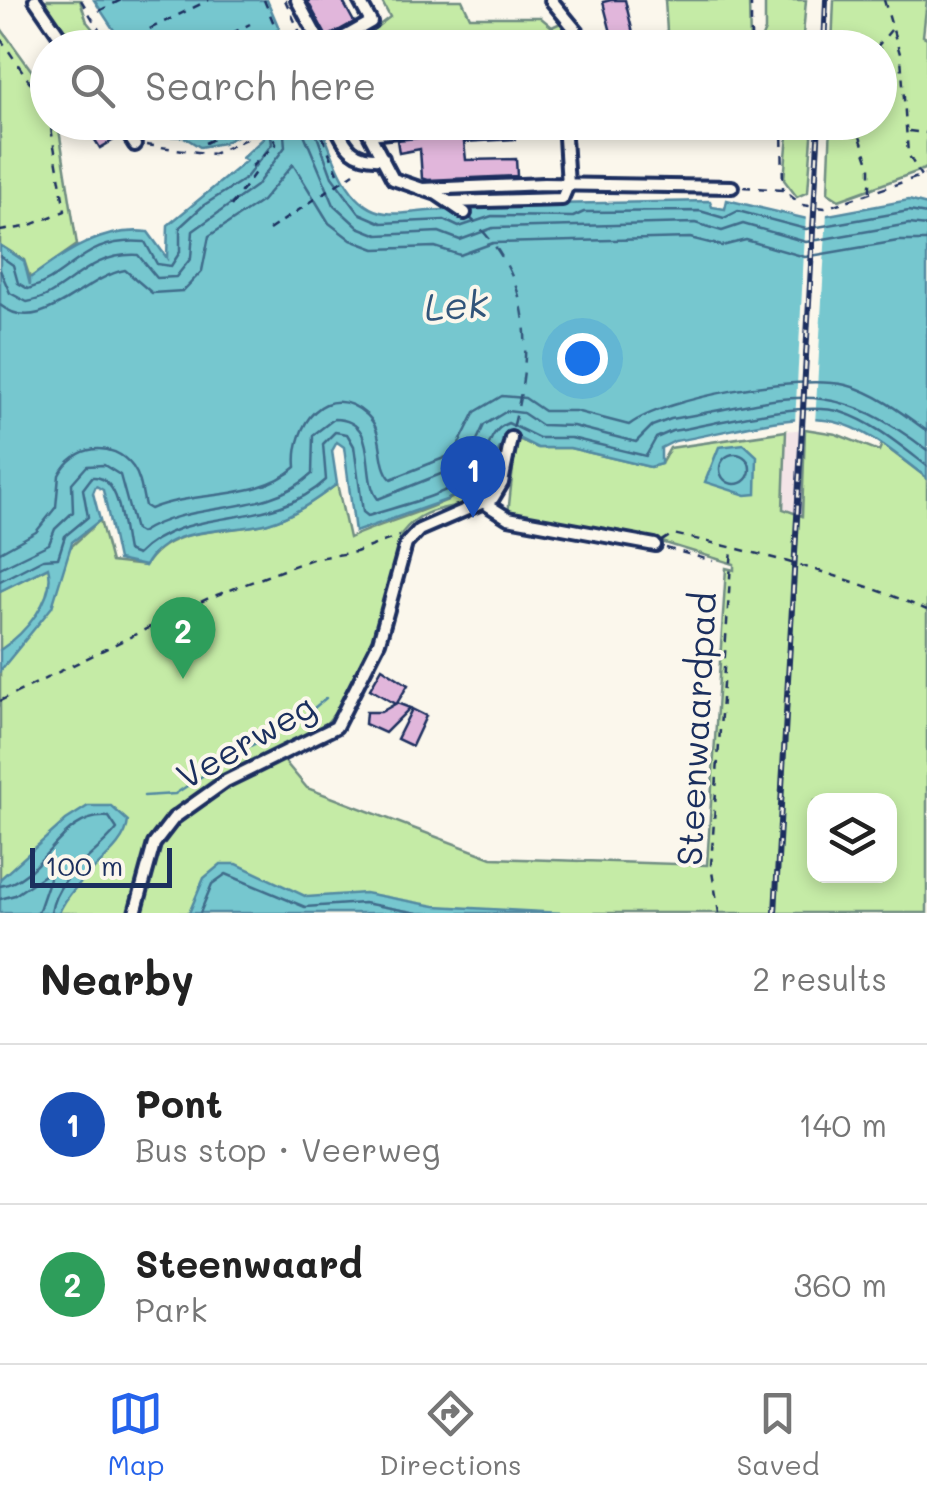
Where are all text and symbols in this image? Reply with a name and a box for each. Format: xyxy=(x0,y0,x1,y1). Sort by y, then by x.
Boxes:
search box xyxy=(30,30,897,140)
icon: search xyxy=(65,58,120,113)
text: Search here xyxy=(145,60,376,110)
water label: Lek xyxy=(422,277,490,331)
your location xyxy=(557,333,608,384)
pin: 1 xyxy=(440,436,506,518)
street label: Steenwaardpad xyxy=(665,591,725,867)
pin: 2 xyxy=(150,596,216,679)
street label: Veerweg xyxy=(167,682,323,798)
map controls xyxy=(807,793,897,883)
button: layers xyxy=(807,793,897,883)
scale bar xyxy=(30,843,172,888)
text: 100 m xyxy=(45,847,123,883)
text: Nearby xyxy=(40,951,194,1006)
text: 2 results xyxy=(752,957,887,999)
text: Pont xyxy=(135,1078,223,1128)
text: 1 xyxy=(65,1103,80,1145)
text: 140 m xyxy=(798,1103,887,1145)
text: Bus stop · Veerweg xyxy=(135,1128,440,1170)
text: Steenwaard xyxy=(135,1238,363,1288)
text: 2 xyxy=(64,1263,81,1305)
text: 360 m xyxy=(793,1263,887,1305)
text: Park xyxy=(135,1288,208,1330)
tab: Map xyxy=(107,1386,164,1482)
tab: Directions xyxy=(379,1386,522,1482)
tab: Saved xyxy=(736,1386,820,1482)

